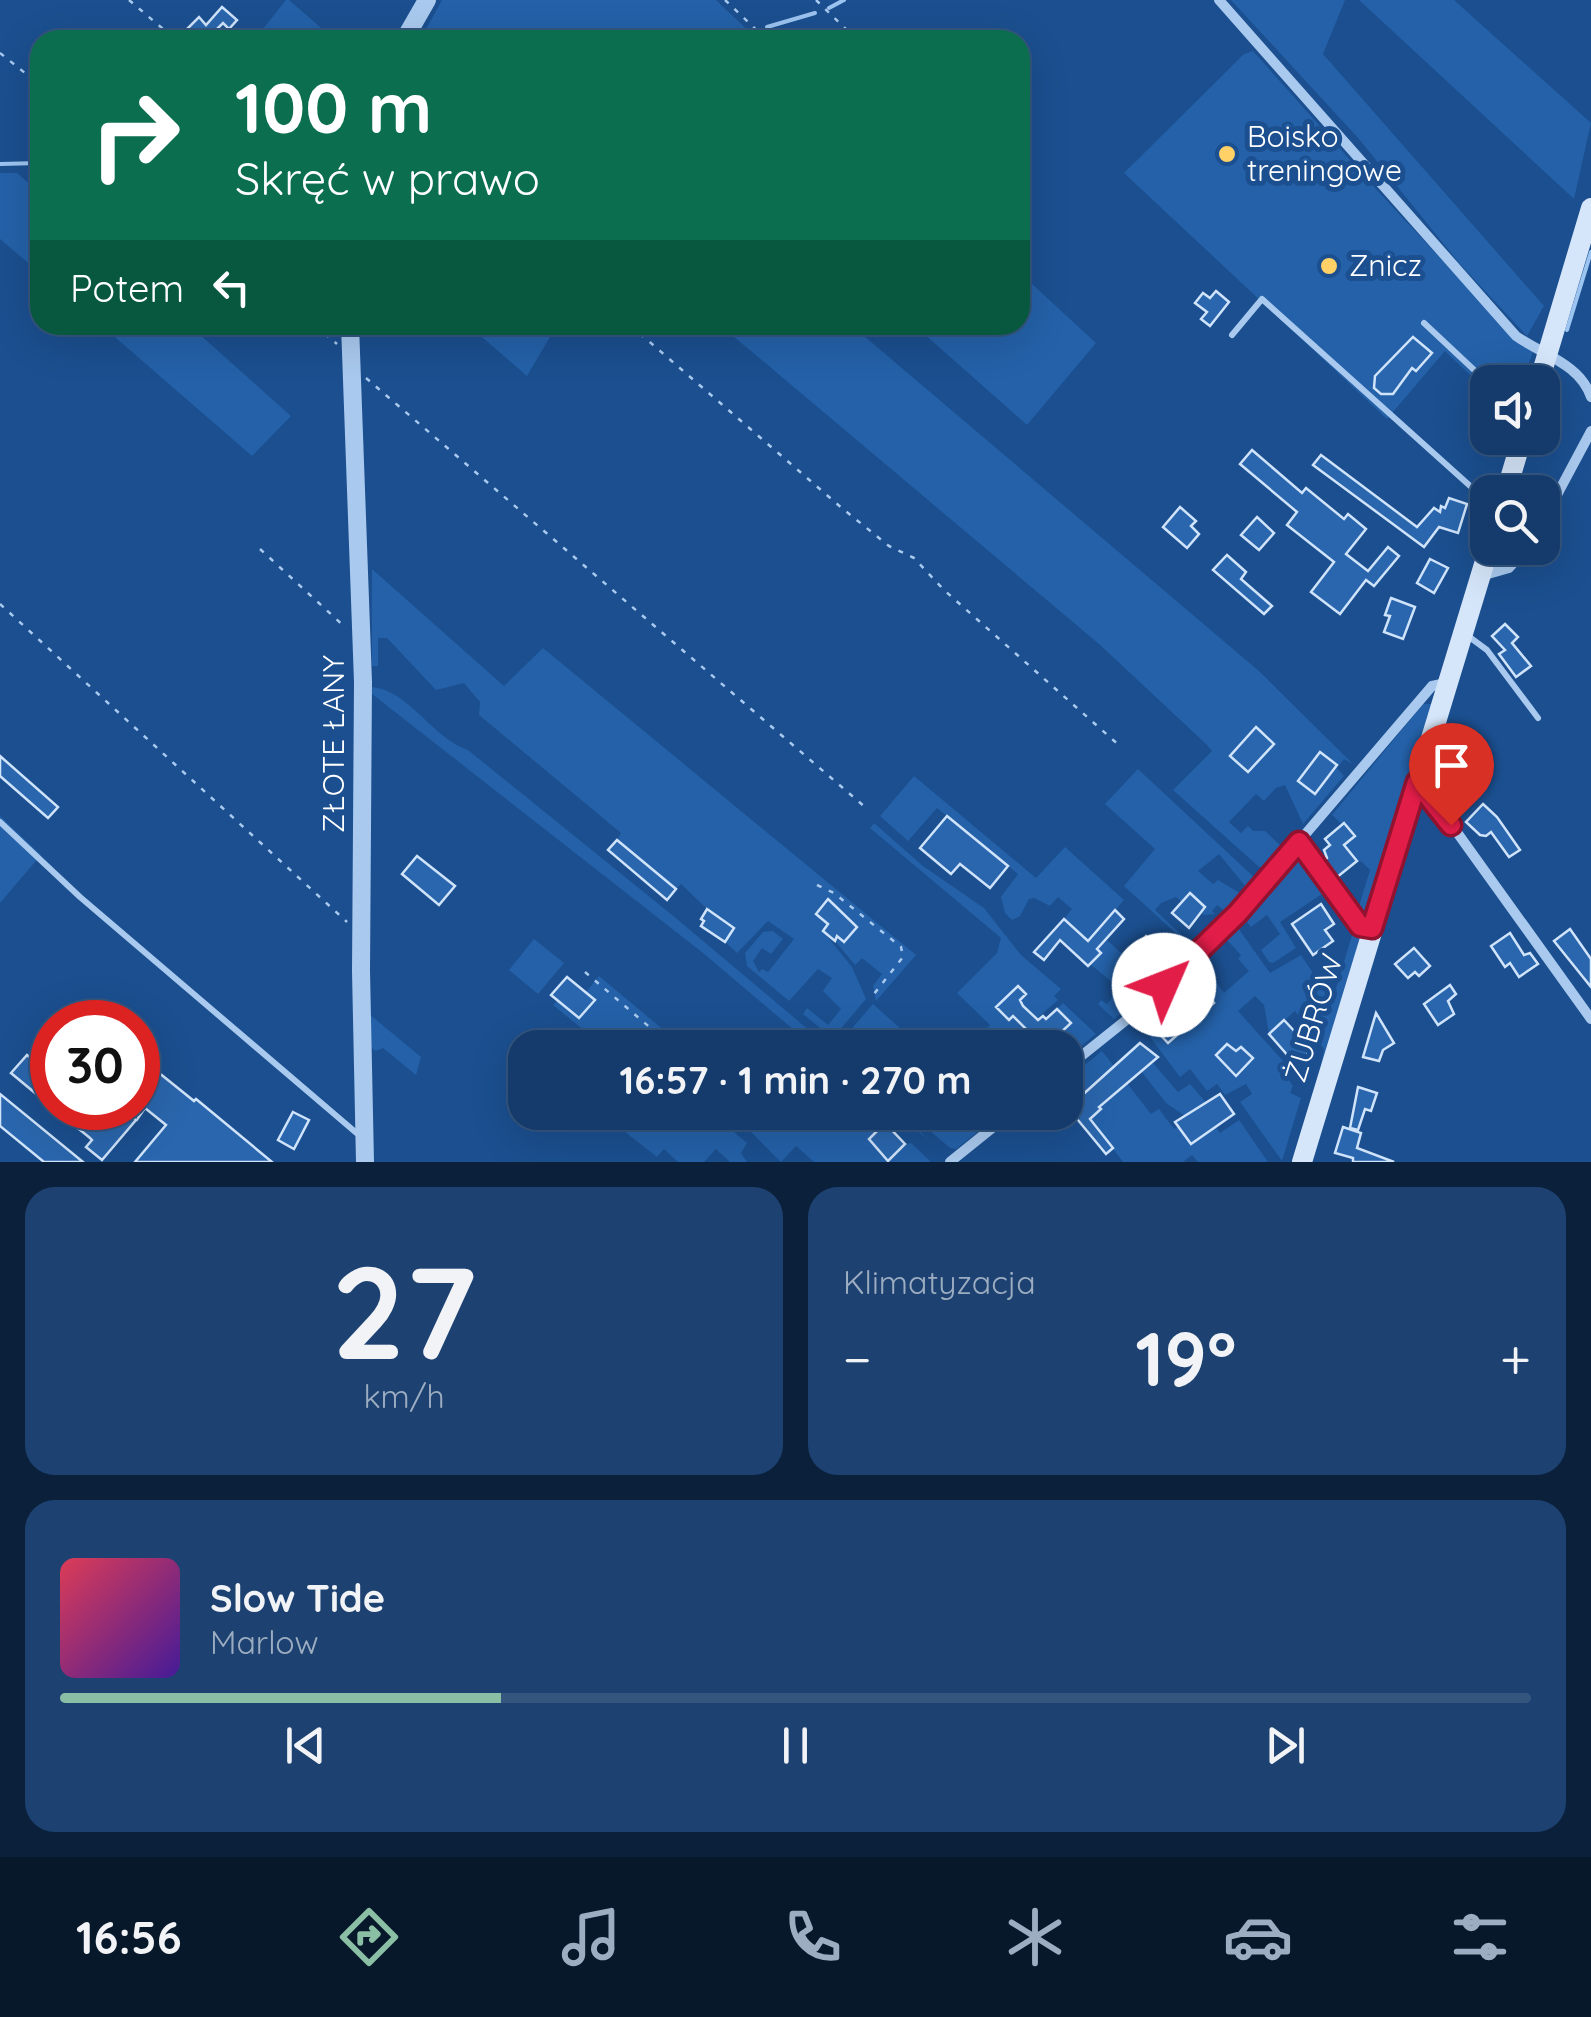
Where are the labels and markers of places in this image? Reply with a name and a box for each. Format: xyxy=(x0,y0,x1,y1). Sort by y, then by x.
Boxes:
place label: Boisko treningowe xyxy=(1247,117,1402,189)
marker: Boisko treningowe xyxy=(1216,143,1238,165)
place label: Znicz xyxy=(1349,246,1422,284)
marker: Znicz xyxy=(1318,255,1340,277)
pin xyxy=(1409,723,1494,826)

